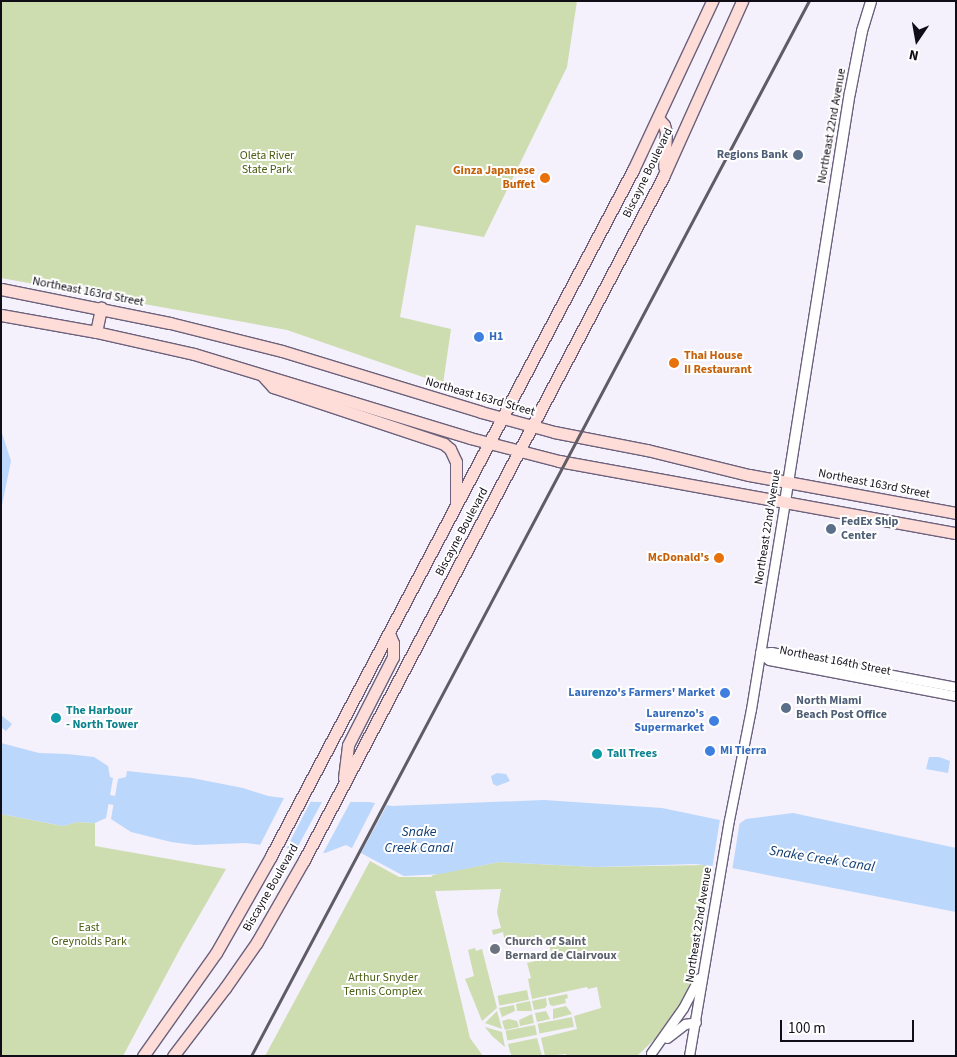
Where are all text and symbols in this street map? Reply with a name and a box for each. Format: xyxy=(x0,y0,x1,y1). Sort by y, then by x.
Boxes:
north arrow xyxy=(892,15,942,65)
text: N xyxy=(907,44,921,65)
street label: Northeast 22nd Avenue xyxy=(815,67,849,185)
street label: Biscayne Boulevard xyxy=(620,126,676,220)
place label: Regions Bank xyxy=(717,148,788,162)
park label: Oleta River State Park xyxy=(240,149,294,177)
marker: Regions Bank xyxy=(792,149,804,161)
place label: Ginza Japanese Buffet xyxy=(453,164,535,192)
marker: Ginza Japanese Buffet xyxy=(539,172,551,184)
street label: Northeast 163rd Street xyxy=(31,274,145,310)
place label: H1 xyxy=(489,330,503,344)
marker: H1 xyxy=(473,331,485,343)
place label: Thai House II Restaurant xyxy=(684,349,752,377)
marker: Thai House II Restaurant xyxy=(668,357,680,369)
street label: Northeast 163rd Street xyxy=(424,374,536,420)
street label: Northeast 163rd Street xyxy=(817,466,931,502)
street label: Northeast 22nd Avenue xyxy=(752,468,784,586)
street label: Biscayne Boulevard xyxy=(433,485,491,579)
place label: FedEx Ship Center xyxy=(841,515,898,543)
marker: FedEx Ship Center xyxy=(825,523,837,535)
place label: McDonald's xyxy=(648,551,709,565)
marker: McDonald's xyxy=(713,552,725,564)
street label: Northeast 164th Street xyxy=(778,643,892,679)
place label: Laurenzo's Farmers' Market xyxy=(568,686,715,700)
marker: Laurenzo's Farmers' Market xyxy=(719,687,731,699)
place label: North Miami Beach Post Office xyxy=(796,694,887,722)
marker: North Miami Beach Post Office xyxy=(780,702,792,714)
place label: The Harbour - North Tower xyxy=(66,704,138,732)
place label: Laurenzo's Supermarket xyxy=(634,707,704,735)
marker: The Harbour - North Tower xyxy=(50,712,62,724)
marker: Laurenzo's Supermarket xyxy=(708,715,720,727)
place label: Mi Tierra xyxy=(720,744,767,758)
marker: Mi Tierra xyxy=(704,745,716,757)
place label: Tall Trees xyxy=(607,747,657,761)
marker: Tall Trees xyxy=(591,748,603,760)
water label: Snake Creek Canal xyxy=(385,824,453,856)
street label: Biscayne Boulevard xyxy=(240,842,302,934)
water label: Snake Creek Canal xyxy=(768,842,876,876)
street label: Northeast 22nd Avenue xyxy=(683,866,715,984)
park label: East Greynolds Park xyxy=(51,921,127,949)
place label: Church of Saint Bernard de Clairvoux xyxy=(505,935,617,963)
marker: Church of Saint Bernard de Clairvoux xyxy=(489,943,501,955)
park label: Arthur Snyder Tennis Complex xyxy=(343,971,423,999)
scale bar xyxy=(782,1010,916,1042)
text: 100 m xyxy=(788,1018,826,1039)

